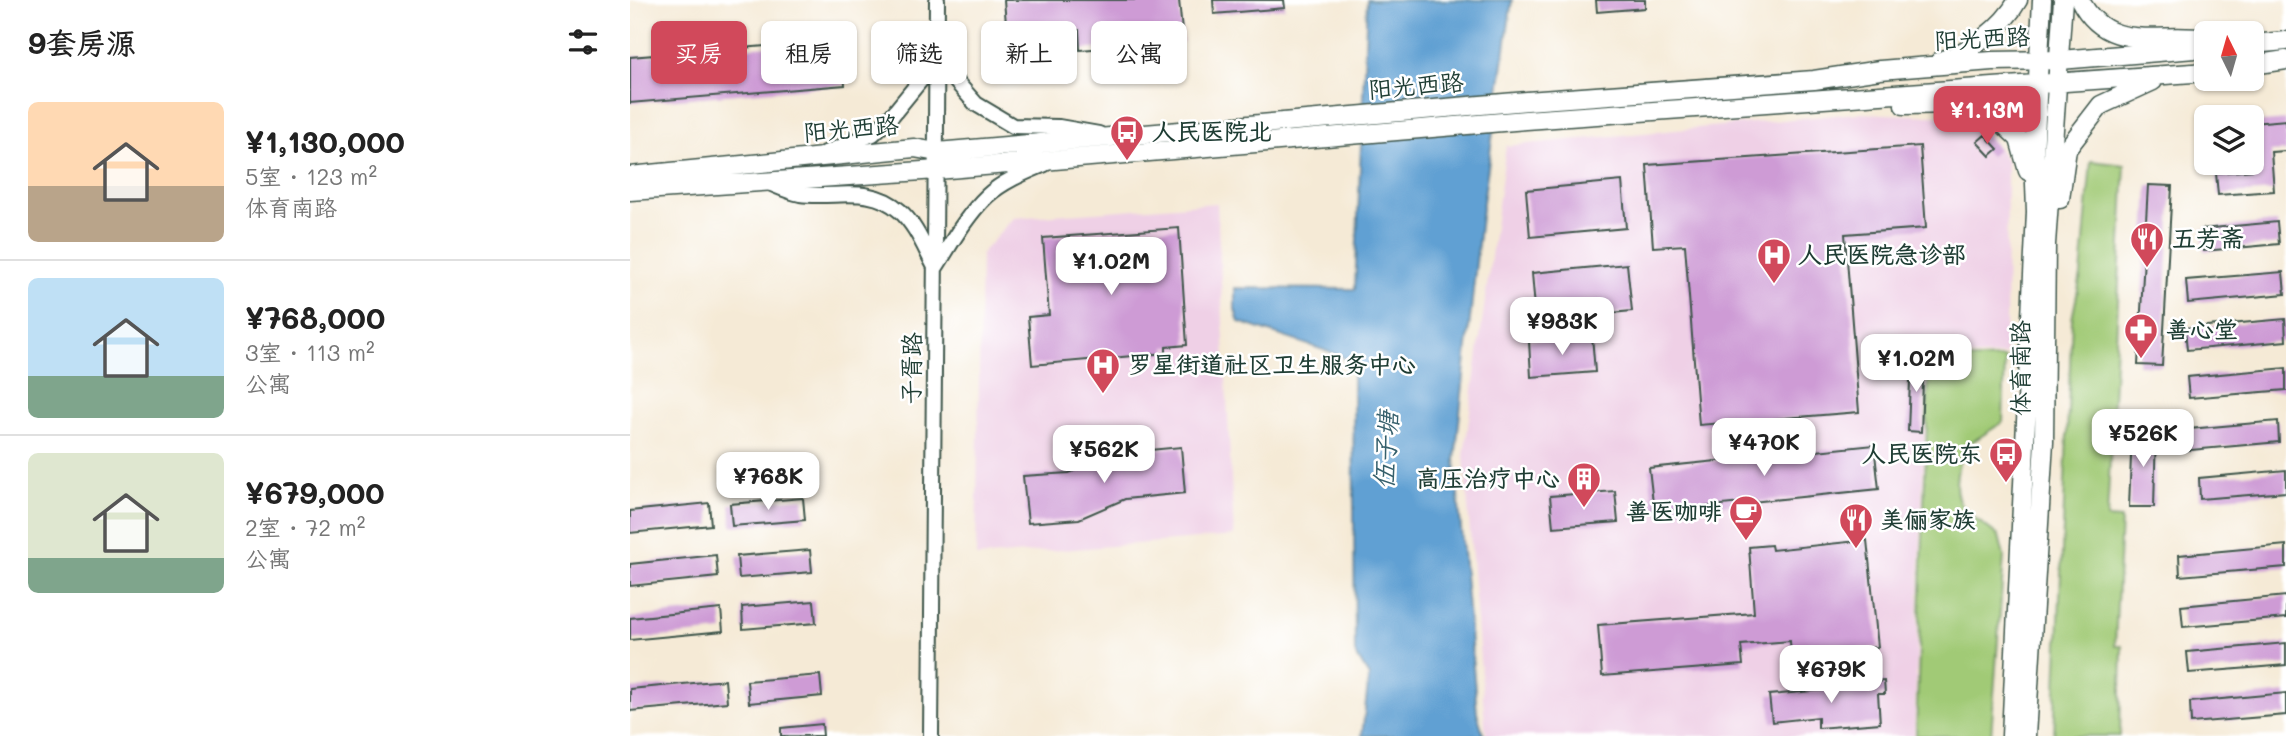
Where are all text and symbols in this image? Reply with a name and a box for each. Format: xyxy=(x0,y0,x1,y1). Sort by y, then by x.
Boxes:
street label: 阳光西路 xyxy=(1933,20,2031,55)
chip: 买房 xyxy=(651,21,747,84)
chip: 租房 xyxy=(761,21,857,84)
chip: 筛选 xyxy=(871,21,967,84)
chip: 新上 xyxy=(981,21,1077,84)
chip: 公寓 xyxy=(1091,21,1187,84)
north arrow xyxy=(2194,21,2264,91)
map controls xyxy=(2194,21,2264,175)
text: 9套房源 xyxy=(28,22,136,62)
icon: filters xyxy=(564,23,602,61)
street label: 阳光西路 xyxy=(1367,65,1465,104)
pin: ¥1.13M xyxy=(1930,86,2044,146)
text: ¥1.13M xyxy=(1950,94,2024,124)
button: layers xyxy=(2194,105,2264,175)
street label: 阳光西路 xyxy=(802,108,900,147)
bus stop icon: 人民医院北 xyxy=(1108,113,1146,162)
place label: 人民医院北 xyxy=(1152,115,1272,146)
text: ¥1,130,000 xyxy=(245,121,405,161)
icon: home xyxy=(84,130,168,214)
text: 5室 · 123 m² xyxy=(245,161,377,191)
text: 体育南路 xyxy=(245,192,337,222)
restaurant icon: 五芳斋 xyxy=(2128,220,2166,269)
place label: 五芳斋 xyxy=(2172,222,2244,253)
hospital icon: 人民医院急诊部 xyxy=(1755,236,1793,285)
pin: ¥1.02M xyxy=(1054,238,1168,297)
place label: 人民医院急诊部 xyxy=(1798,238,1966,269)
text: ¥1.02M xyxy=(1072,245,1150,275)
text: ¥768,000 xyxy=(245,297,385,337)
pin: ¥983K xyxy=(1513,298,1611,357)
text: ¥983K xyxy=(1526,305,1598,335)
icon: home xyxy=(84,306,168,390)
pharmacy icon: 善心堂 xyxy=(2122,311,2160,360)
place label: 善心堂 xyxy=(2166,313,2238,344)
street label: 体育南路 xyxy=(2004,320,2035,416)
street label: 子胥路 xyxy=(894,332,927,404)
pin: ¥1.02M xyxy=(1859,334,1973,394)
text: 3室 · 113 m² xyxy=(245,337,375,367)
text: ¥1.02M xyxy=(1877,342,1955,372)
hospital icon: 罗星街道社区卫生服务中心 xyxy=(1084,346,1122,395)
place label: 罗星街道社区卫生服务中心 xyxy=(1128,348,1416,379)
text: 公寓 xyxy=(245,368,291,398)
water label: 伍子塘 xyxy=(1365,407,1405,490)
pin: ¥526K xyxy=(2094,410,2192,469)
text: ¥526K xyxy=(2108,417,2178,447)
pin: ¥470K xyxy=(1715,419,1813,478)
pin: ¥562K xyxy=(1055,426,1153,485)
text: ¥470K xyxy=(1728,426,1800,456)
text: ¥562K xyxy=(1069,433,1139,463)
bus stop icon: 人民医院东 xyxy=(1987,435,2025,484)
place label: 人民医院东 xyxy=(1862,437,1982,468)
pin: ¥768K xyxy=(719,452,817,512)
text: ¥768K xyxy=(732,460,804,490)
building icon: 高压治疗中心 xyxy=(1565,460,1603,509)
place label: 高压治疗中心 xyxy=(1416,462,1560,493)
text: ¥679,000 xyxy=(245,472,385,512)
icon: home xyxy=(84,481,168,565)
cafe icon: 善医咖啡 xyxy=(1727,493,1765,542)
place label: 善医咖啡 xyxy=(1626,495,1722,526)
restaurant icon: 美俪家族 xyxy=(1837,501,1875,550)
place label: 美俪家族 xyxy=(1880,503,1976,534)
text: 2室 · 72 m² xyxy=(245,512,366,542)
text: 公寓 xyxy=(245,543,291,573)
pin: ¥679K xyxy=(1782,646,1880,705)
text: ¥679K xyxy=(1796,653,1866,683)

